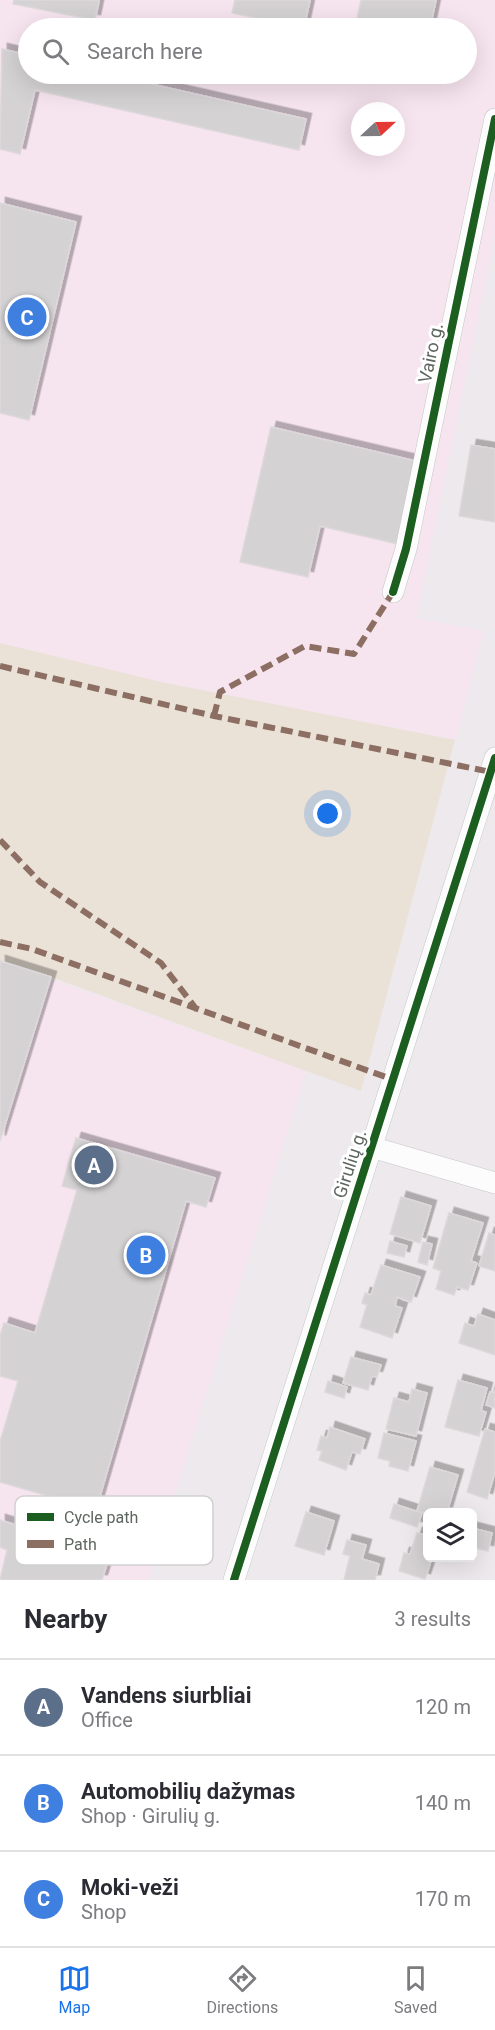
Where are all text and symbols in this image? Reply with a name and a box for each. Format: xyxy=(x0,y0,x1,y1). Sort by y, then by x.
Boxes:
search box xyxy=(18,18,477,84)
icon: search xyxy=(39,35,72,68)
text: Search here xyxy=(87,39,203,64)
north arrow xyxy=(351,102,405,156)
pin: C xyxy=(8,294,46,340)
street label: Vairo g. xyxy=(414,321,447,385)
your location xyxy=(313,799,342,828)
street label: Girulių g. xyxy=(329,1127,370,1201)
pin: A xyxy=(74,1142,113,1188)
pin: B xyxy=(126,1232,166,1278)
legend xyxy=(15,1496,213,1565)
text: Cycle path xyxy=(64,1508,138,1527)
map controls xyxy=(423,1508,477,1562)
button: layers xyxy=(423,1508,477,1562)
text: Path xyxy=(64,1535,97,1554)
text: Nearby xyxy=(24,1604,107,1634)
text: 3 results xyxy=(395,1607,471,1631)
text: Vandens siurbliai xyxy=(81,1683,251,1708)
text: A xyxy=(37,1695,50,1719)
text: 120 m xyxy=(415,1695,471,1719)
text: Office xyxy=(81,1708,133,1732)
text: Automobilių dažymas xyxy=(81,1779,295,1804)
text: B xyxy=(37,1791,50,1815)
text: 140 m xyxy=(415,1791,471,1815)
text: Shop · Girulių g. xyxy=(81,1804,220,1828)
text: Moki-veži xyxy=(81,1875,179,1900)
text: C xyxy=(37,1887,50,1911)
text: 170 m xyxy=(415,1887,471,1911)
text: Shop xyxy=(81,1900,127,1924)
tab: Map xyxy=(58,1962,91,2017)
tab: Directions xyxy=(206,1962,278,2017)
tab: Saved xyxy=(394,1962,437,2017)

